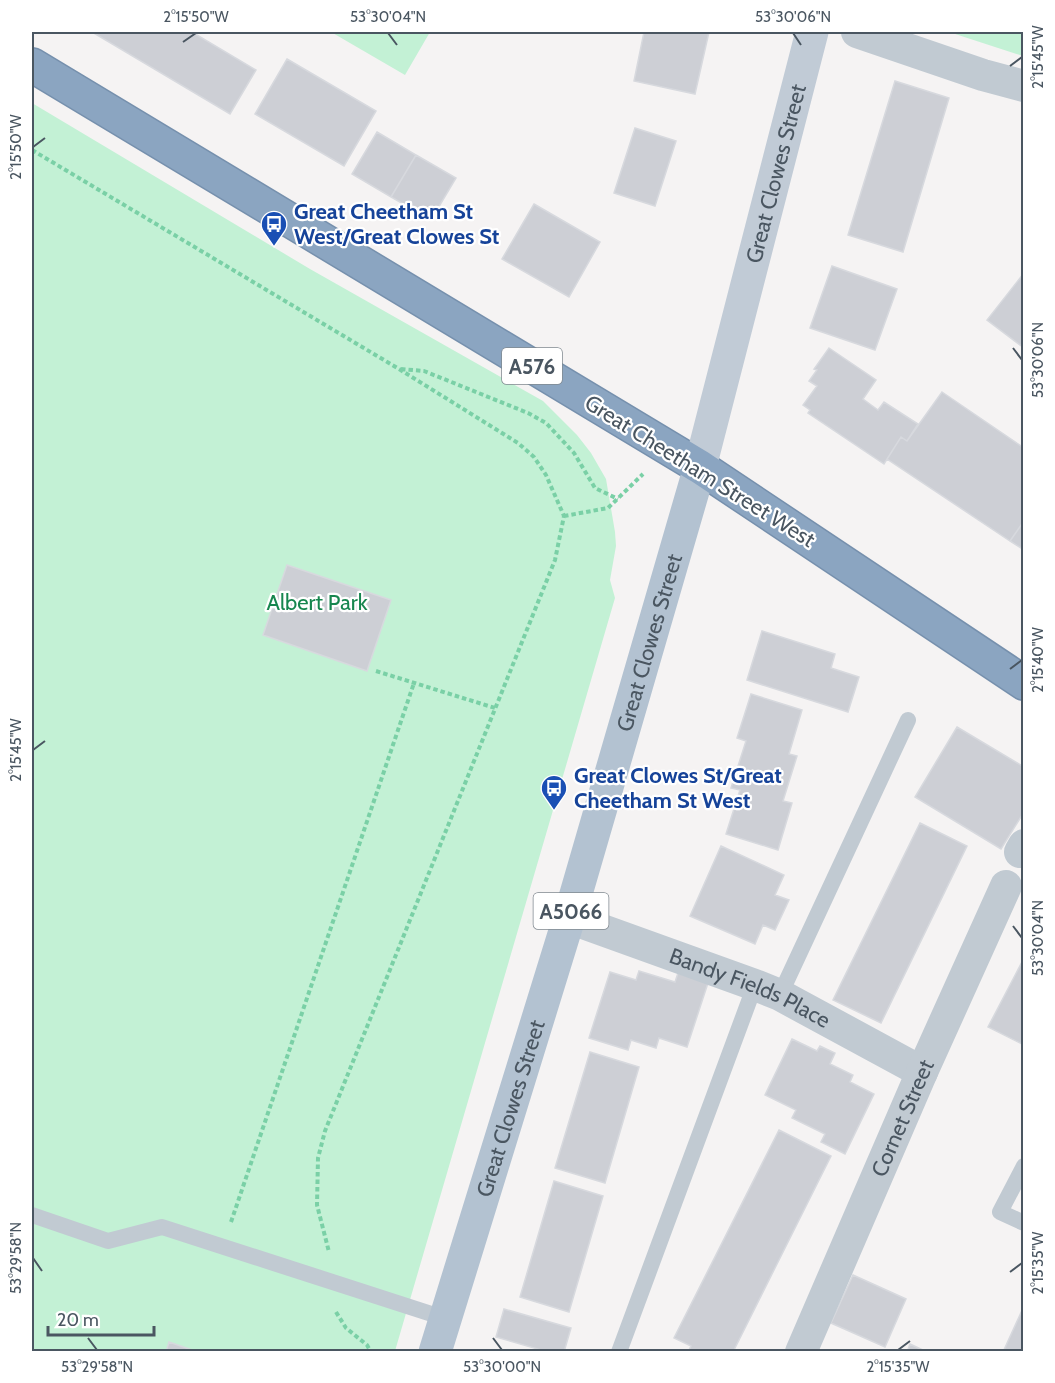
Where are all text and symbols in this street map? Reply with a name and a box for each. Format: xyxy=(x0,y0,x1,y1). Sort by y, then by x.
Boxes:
text: 2°15'50"W xyxy=(163,8,230,26)
text: 53°30'04"N xyxy=(350,8,426,26)
text: 53°30'06"N xyxy=(755,8,831,26)
text: 2°15'45"W xyxy=(1029,25,1047,89)
street label: Great Clowes Street xyxy=(740,81,812,266)
text: 2°15'50"W xyxy=(7,113,25,180)
place label: Great Cheetham St West/Great Clowes St xyxy=(294,198,500,250)
bus stop icon: Great Cheetham St West/Great Clowes St xyxy=(259,209,289,247)
text: 53°30'06"N xyxy=(1029,322,1047,398)
road number: A576 xyxy=(502,348,562,384)
street label: Great Cheetham Street West xyxy=(580,389,821,553)
street label: Great Clowes Street xyxy=(610,550,688,735)
park label: Albert Park xyxy=(266,589,368,616)
text: 2°15'40"W xyxy=(1029,626,1047,693)
text: 2°15'45"W xyxy=(7,718,25,782)
place label: Great Clowes St/Great Cheetham St West xyxy=(574,762,782,814)
bus stop icon: Great Clowes St/Great Cheetham St West xyxy=(539,773,569,811)
road number: A5066 xyxy=(534,893,608,929)
text: 53°30'04"N xyxy=(1029,900,1047,976)
street label: Bandy Fields Place xyxy=(666,942,835,1033)
street label: Great Clowes Street xyxy=(470,1016,550,1200)
street label: Cornet Street xyxy=(865,1055,940,1181)
text: 53°29'58"N xyxy=(7,1222,25,1294)
text: 2°15'35"W xyxy=(1029,1231,1047,1295)
scale bar xyxy=(48,1299,154,1337)
text: 20 m xyxy=(57,1309,99,1331)
text: 53°29'58"N xyxy=(61,1358,133,1376)
text: 53°30'00"N xyxy=(463,1358,541,1376)
text: 2°15'35"W xyxy=(866,1358,930,1376)

